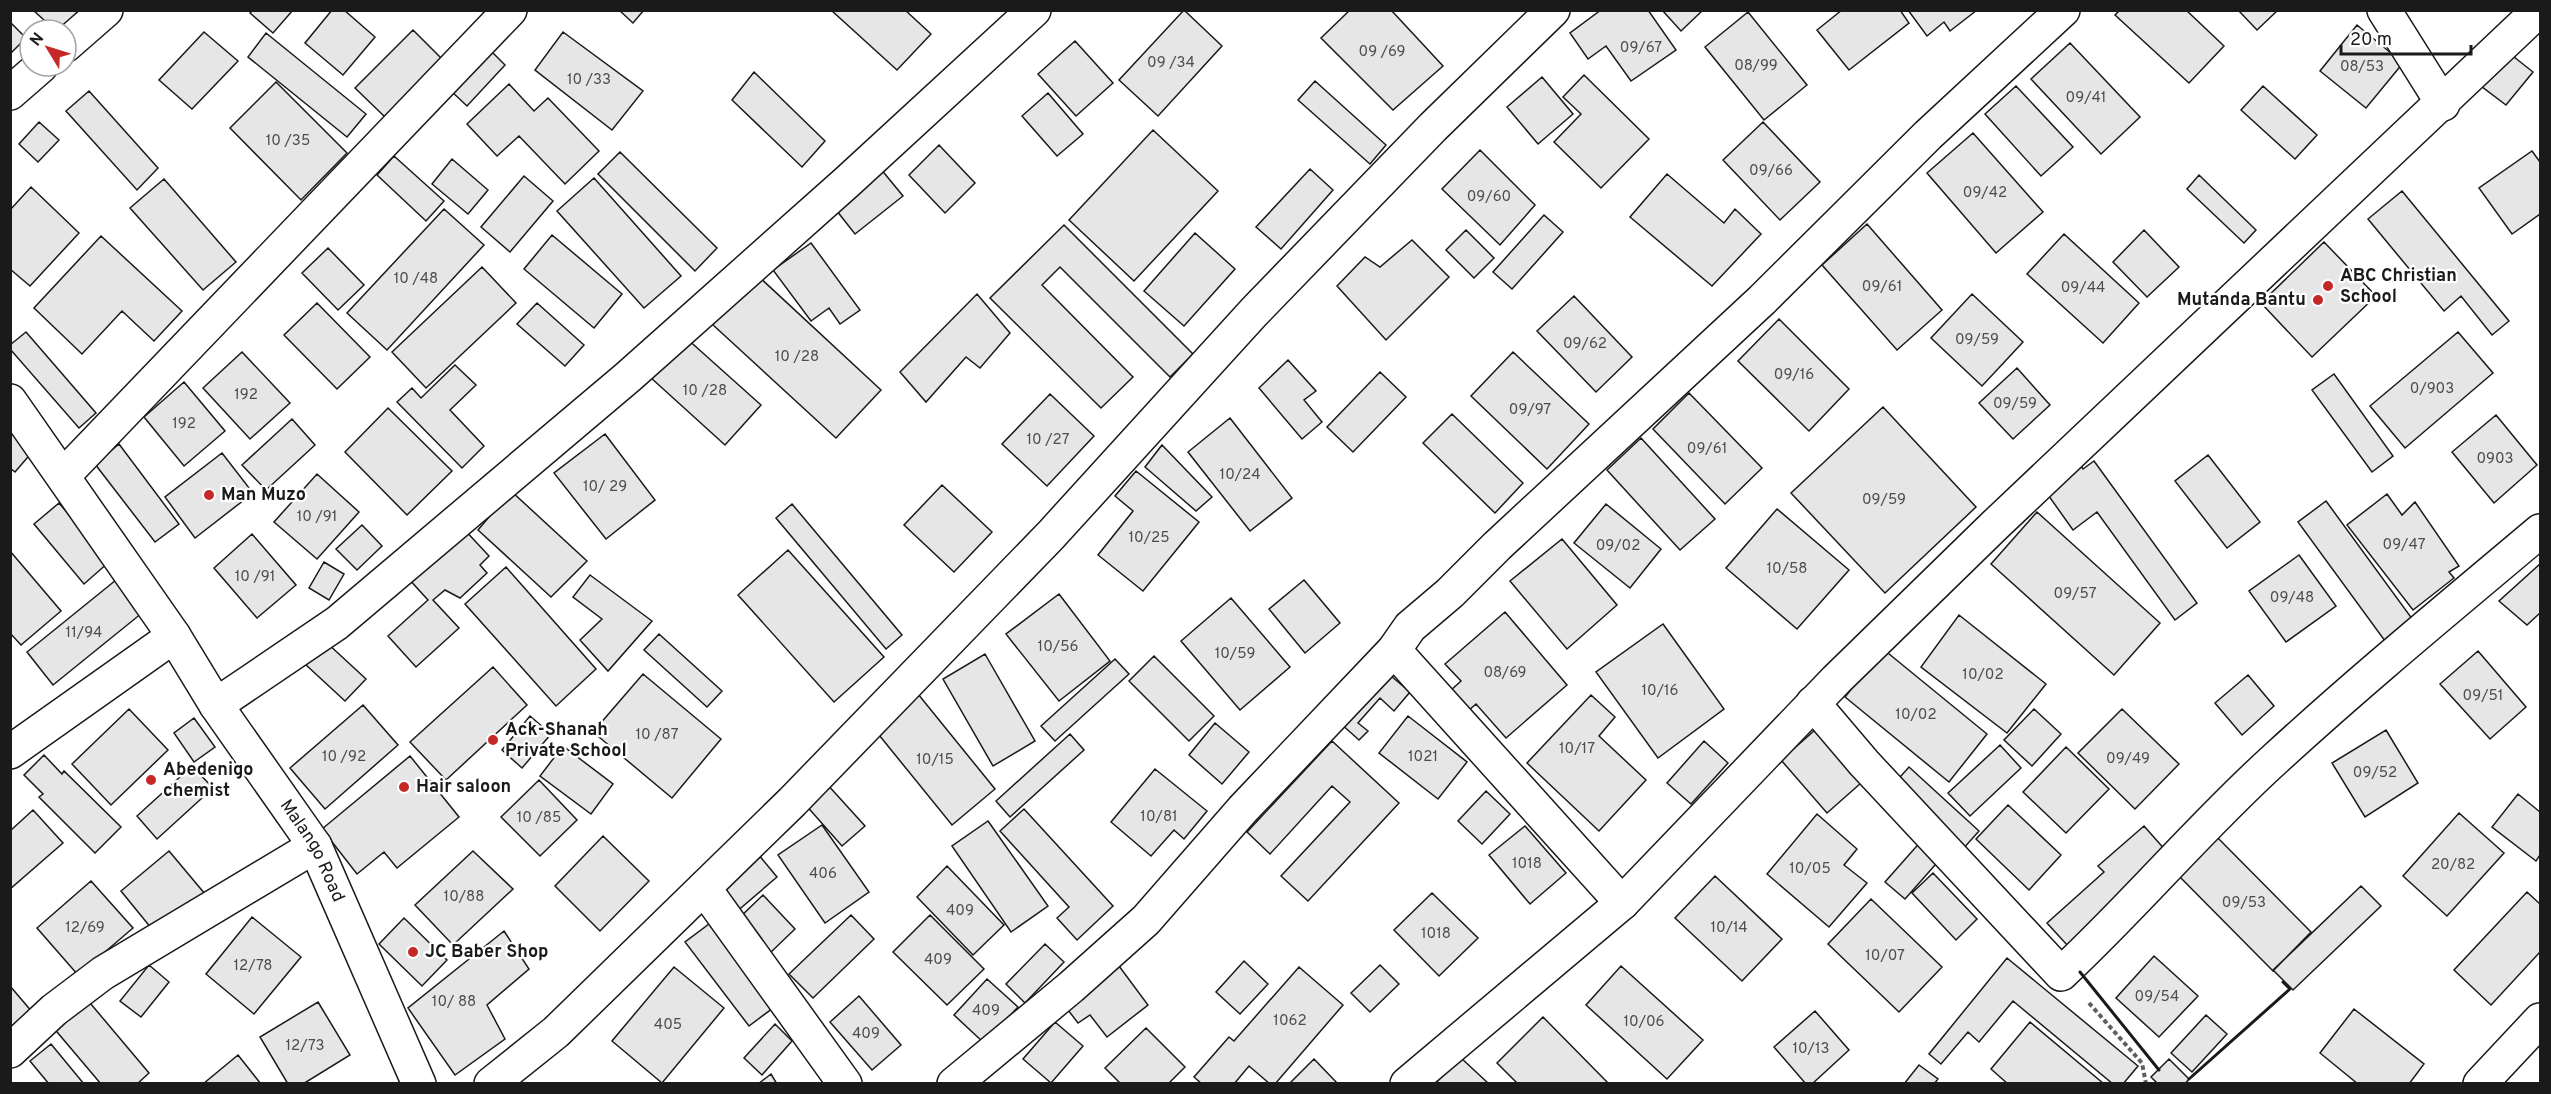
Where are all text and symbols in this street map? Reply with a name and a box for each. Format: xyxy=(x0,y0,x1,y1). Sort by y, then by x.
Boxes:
north arrow xyxy=(18,18,78,78)
scale bar xyxy=(2341,18,2472,56)
text: N xyxy=(26,29,49,51)
text: 20 m xyxy=(2350,29,2392,52)
house number: 09/67 xyxy=(1620,39,1662,58)
house number: 09 /69 xyxy=(1359,43,1405,62)
house number: 09 /34 xyxy=(1147,54,1195,73)
house number: 08/99 xyxy=(1734,57,1778,76)
house number: 08/53 xyxy=(2340,58,2384,77)
house number: 10 /33 xyxy=(567,71,611,90)
house number: 09/41 xyxy=(2066,89,2106,108)
house number: 10 /35 xyxy=(266,132,310,151)
house number: 09/66 xyxy=(1749,162,1793,181)
house number: 09/42 xyxy=(1963,184,2007,203)
house number: 09/60 xyxy=(1467,188,1511,207)
place label: ABC Christian School xyxy=(2340,265,2457,309)
house number: 10 /48 xyxy=(394,270,438,289)
house number: 09/61 xyxy=(1862,278,1902,297)
house number: 09/44 xyxy=(2061,279,2105,298)
marker: ABC Christian School xyxy=(2321,279,2335,293)
place label: Mutanda Bantu xyxy=(2177,289,2306,312)
marker: Mutanda Bantu xyxy=(2311,293,2325,307)
house number: 09/59 xyxy=(1955,331,1999,350)
house number: 09/62 xyxy=(1563,335,1607,354)
house number: 10 /28 xyxy=(775,348,819,367)
house number: 09/16 xyxy=(1774,366,1814,385)
house number: 0/903 xyxy=(2410,380,2454,399)
house number: 10 /28 xyxy=(683,382,727,401)
house number: 192 xyxy=(234,386,258,405)
house number: 09/59 xyxy=(1993,395,2037,414)
house number: 09/97 xyxy=(1509,401,1551,420)
house number: 192 xyxy=(172,415,196,434)
house number: 10 /27 xyxy=(1027,431,1070,450)
house number: 09/61 xyxy=(1687,440,1727,459)
house number: 0903 xyxy=(2476,450,2514,469)
house number: 10/24 xyxy=(1220,466,1260,485)
house number: 10/ 29 xyxy=(583,478,627,497)
place label: Man Muzo xyxy=(221,484,306,507)
marker: Man Muzo xyxy=(202,488,216,502)
house number: 09/59 xyxy=(1862,491,1906,510)
house number: 10 /91 xyxy=(297,508,337,527)
house number: 10/25 xyxy=(1128,529,1170,548)
house number: 09/47 xyxy=(2383,536,2426,555)
house number: 09/02 xyxy=(1596,537,1640,556)
house number: 10/58 xyxy=(1766,560,1808,579)
house number: 10 /91 xyxy=(235,568,275,587)
house number: 09/57 xyxy=(2054,585,2097,604)
house number: 09/48 xyxy=(2270,589,2314,608)
house number: 11/94 xyxy=(66,624,102,643)
house number: 10/56 xyxy=(1038,638,1078,657)
house number: 10/59 xyxy=(1215,645,1255,664)
house number: 08/69 xyxy=(1483,664,1527,683)
house number: 10/02 xyxy=(1962,666,2004,685)
house number: 10/16 xyxy=(1641,682,1679,701)
house number: 09/51 xyxy=(2463,687,2503,706)
house number: 10/02 xyxy=(1895,706,1937,725)
place label: Ack-Shanah Private School xyxy=(505,719,627,763)
house number: 10 /87 xyxy=(636,726,679,745)
marker: Ack-Shanah Private School xyxy=(486,733,500,747)
house number: 10/17 xyxy=(1559,740,1595,759)
house number: 10 /92 xyxy=(322,748,366,767)
house number: 1021 xyxy=(1408,748,1438,767)
house number: 09/49 xyxy=(2106,750,2150,769)
house number: 10/15 xyxy=(916,751,954,770)
place label: Abedenigo chemist xyxy=(163,759,253,803)
house number: 09/52 xyxy=(2353,764,2397,783)
marker: Abedenigo chemist xyxy=(144,773,158,787)
place label: Hair saloon xyxy=(416,776,511,799)
marker: Hair saloon xyxy=(397,780,411,794)
street label: Malango Road xyxy=(274,795,350,906)
house number: 10/81 xyxy=(1140,808,1178,827)
house number: 10 /85 xyxy=(517,809,561,828)
house number: 1018 xyxy=(1512,855,1542,874)
house number: 20/82 xyxy=(2431,856,2475,875)
house number: 10/05 xyxy=(1789,860,1831,879)
house number: 406 xyxy=(809,865,837,884)
house number: 10/88 xyxy=(444,888,484,907)
house number: 09/53 xyxy=(2222,894,2266,913)
house number: 409 xyxy=(946,902,974,921)
house number: 12/69 xyxy=(65,919,105,938)
house number: 10/14 xyxy=(1710,919,1748,938)
house number: 1018 xyxy=(1421,925,1451,944)
place label: JC Baber Shop xyxy=(425,941,548,964)
marker: JC Baber Shop xyxy=(406,945,420,959)
house number: 10/07 xyxy=(1865,947,1905,966)
house number: 409 xyxy=(924,951,952,970)
house number: 12/78 xyxy=(234,957,272,976)
house number: 09/54 xyxy=(2135,988,2179,1007)
house number: 10/ 88 xyxy=(432,993,476,1012)
house number: 409 xyxy=(972,1002,1000,1021)
house number: 1062 xyxy=(1273,1012,1307,1031)
house number: 10/06 xyxy=(1623,1013,1665,1032)
house number: 405 xyxy=(654,1016,682,1035)
house number: 409 xyxy=(852,1025,880,1044)
house number: 12/73 xyxy=(285,1037,325,1056)
house number: 10/13 xyxy=(1792,1040,1830,1059)

